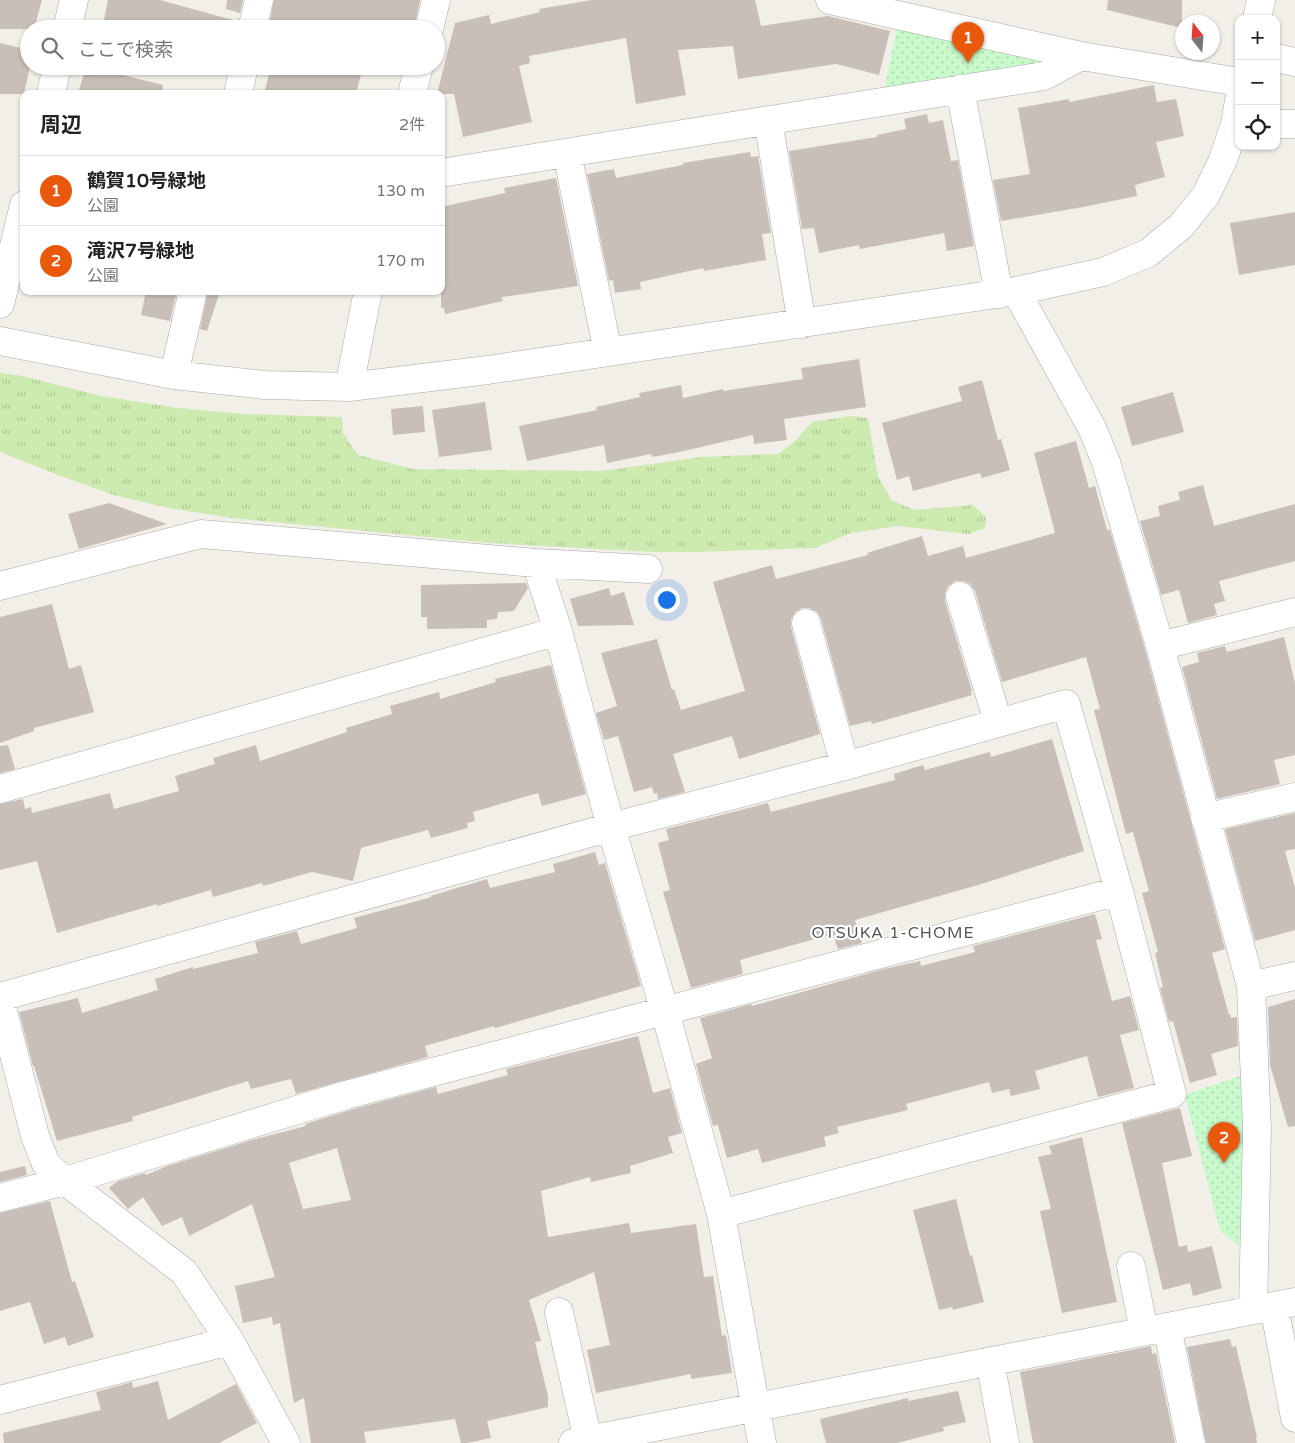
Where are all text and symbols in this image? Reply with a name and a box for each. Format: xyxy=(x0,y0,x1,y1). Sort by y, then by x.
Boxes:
north arrow xyxy=(1175,15,1220,60)
map controls xyxy=(1235,15,1280,150)
button: + xyxy=(1235,15,1280,60)
search box xyxy=(20,20,445,75)
pin: 1 xyxy=(952,22,984,63)
icon: search xyxy=(38,34,66,62)
text: ここで検索 xyxy=(78,39,173,61)
button: − xyxy=(1235,60,1280,105)
button: locate xyxy=(1235,105,1280,150)
text: 周辺 xyxy=(40,113,82,138)
text: 2件 xyxy=(399,115,425,135)
text: 鶴賀10号緑地 xyxy=(87,170,206,192)
text: 1 xyxy=(51,181,61,201)
text: 130 m xyxy=(376,181,425,201)
text: 公園 xyxy=(87,196,119,216)
text: 滝沢7号緑地 xyxy=(87,240,194,262)
text: 2 xyxy=(51,251,61,271)
text: 170 m xyxy=(376,251,425,271)
text: 公園 xyxy=(87,266,119,286)
your location xyxy=(654,587,680,613)
district label: OTSUKA 1-CHOME xyxy=(811,923,975,943)
pin: 2 xyxy=(1208,1122,1240,1163)

